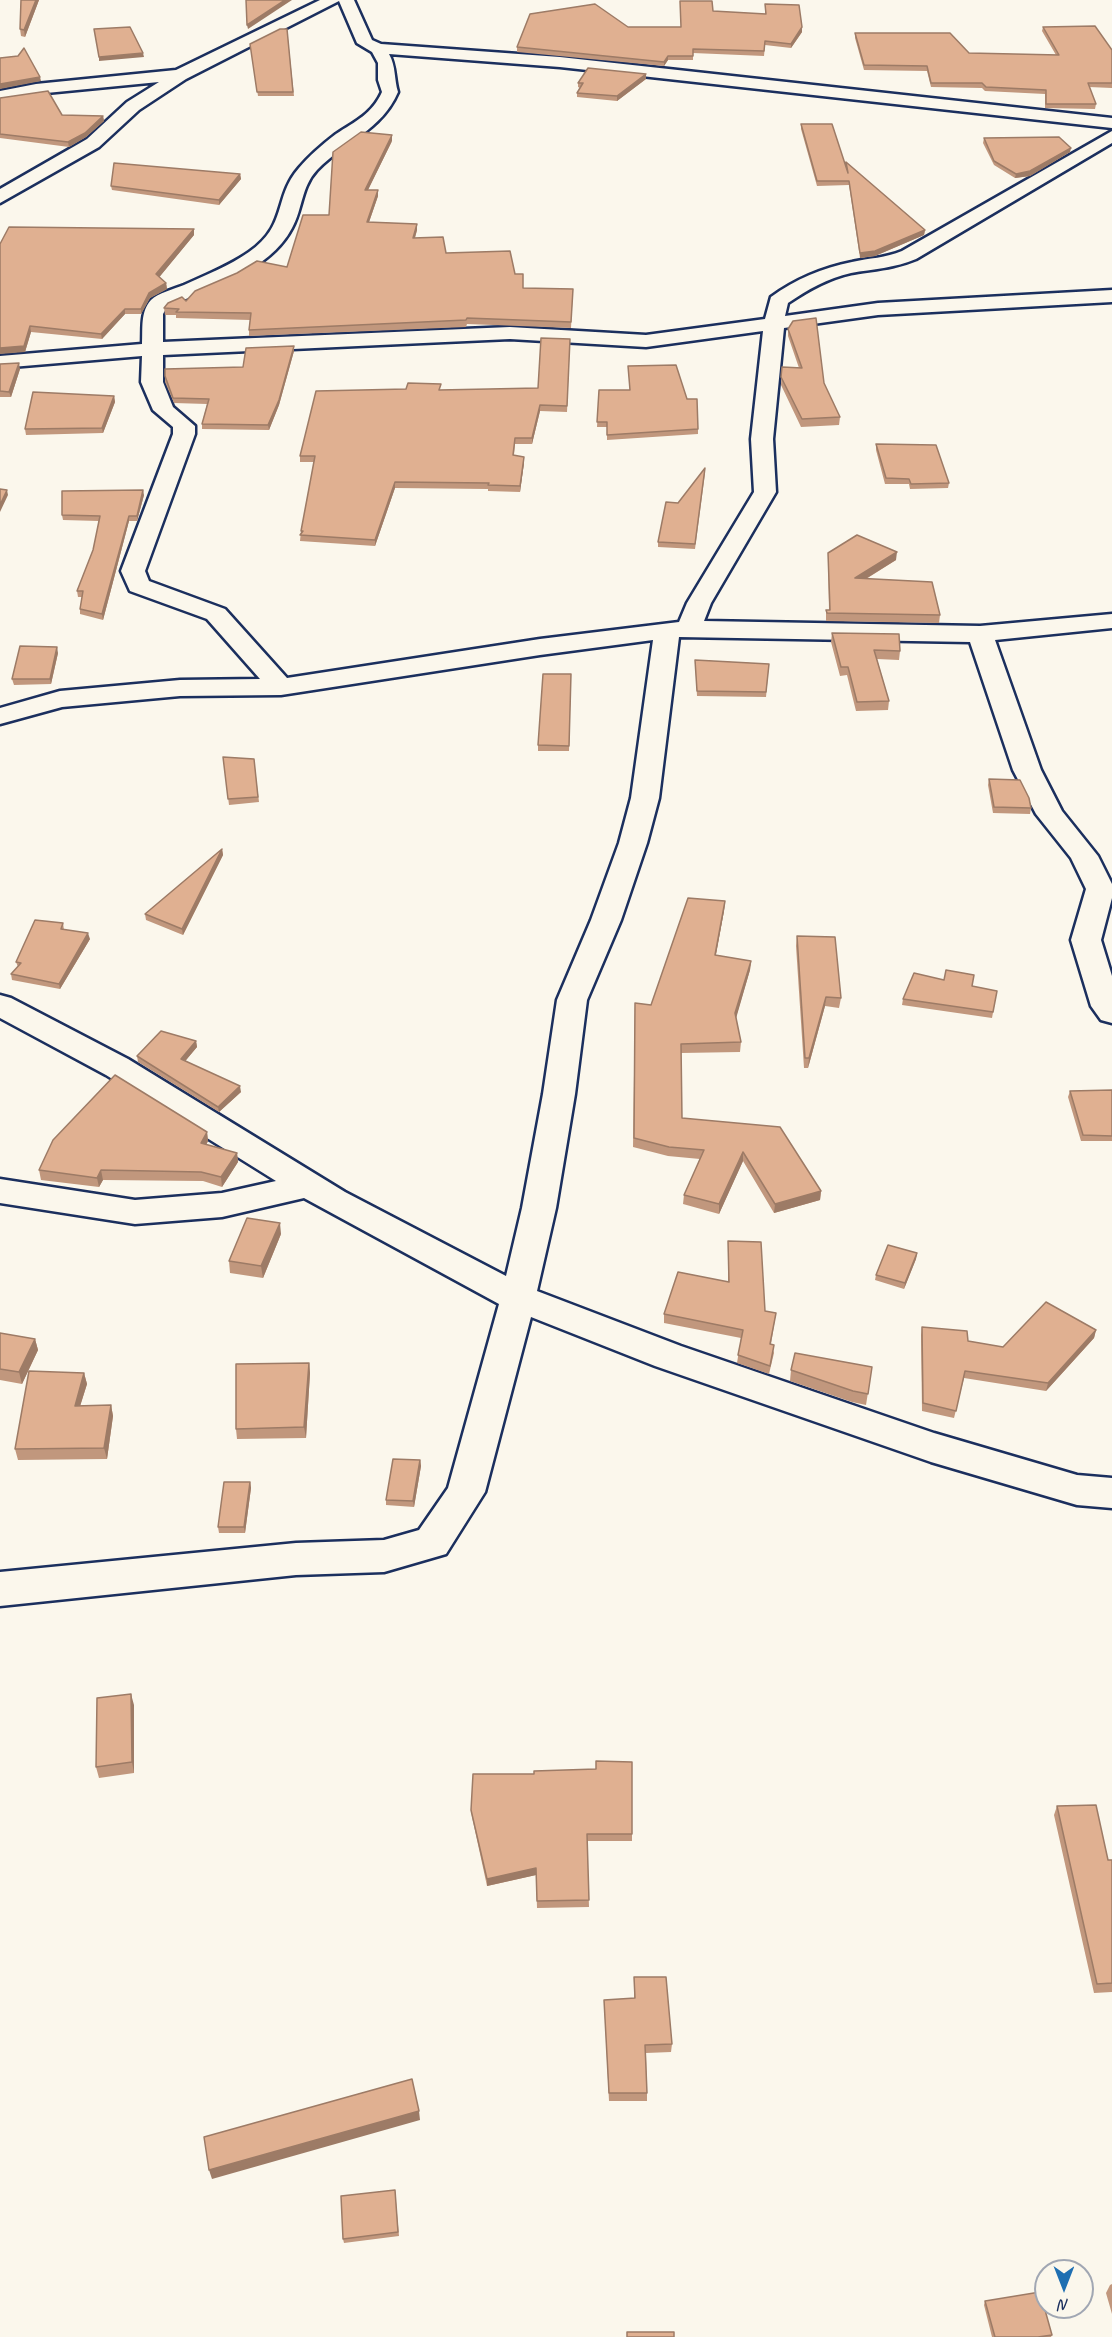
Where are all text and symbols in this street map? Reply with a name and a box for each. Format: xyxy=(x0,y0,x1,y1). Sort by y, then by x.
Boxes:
north arrow xyxy=(1034,2259,1094,2319)
text: N xyxy=(1059,2295,1069,2315)

